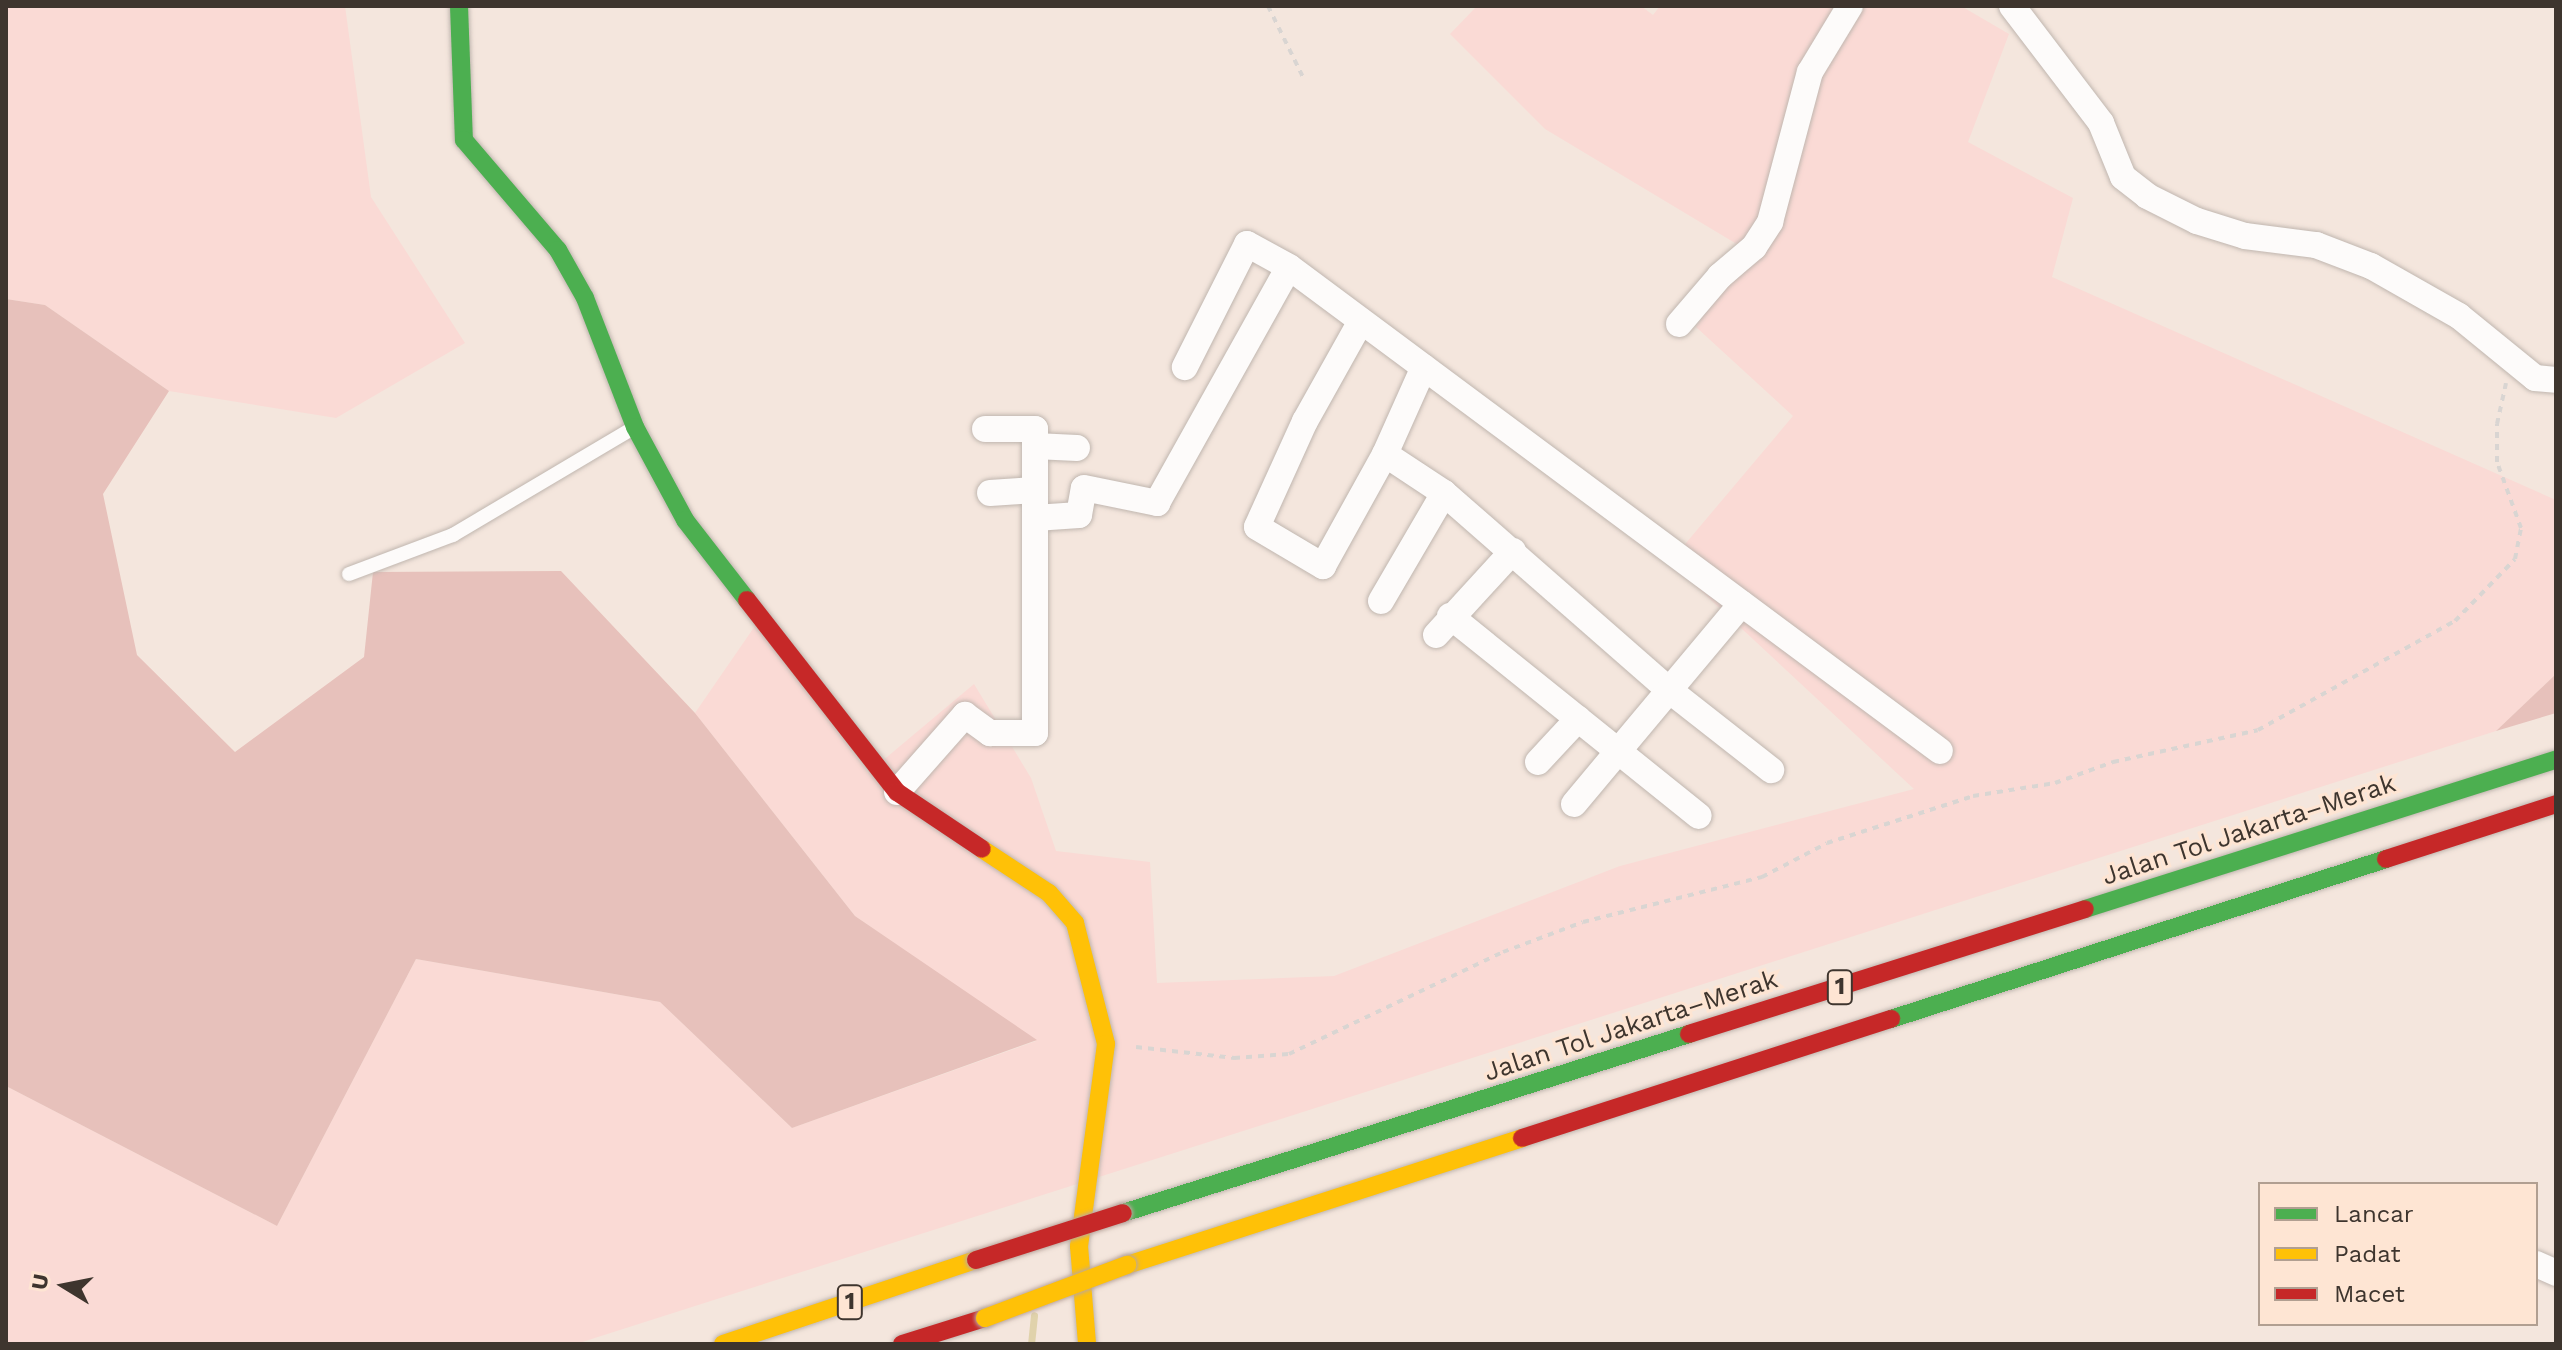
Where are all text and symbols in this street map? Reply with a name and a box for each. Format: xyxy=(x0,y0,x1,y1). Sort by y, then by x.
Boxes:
street label: Jalan Tol Jakarta–Merak xyxy=(2097,767,2401,893)
street label: Jalan Tol Jakarta–Merak xyxy=(1479,963,1783,1089)
road number: 1 xyxy=(1826,967,1854,1007)
legend xyxy=(2258,1182,2538,1326)
text: Lancar xyxy=(2334,1200,2414,1228)
text: Padat xyxy=(2334,1240,2400,1268)
north arrow xyxy=(24,1246,104,1326)
text: U xyxy=(26,1272,54,1292)
text: Macet xyxy=(2334,1280,2405,1308)
road number: 1 xyxy=(836,1282,864,1322)

